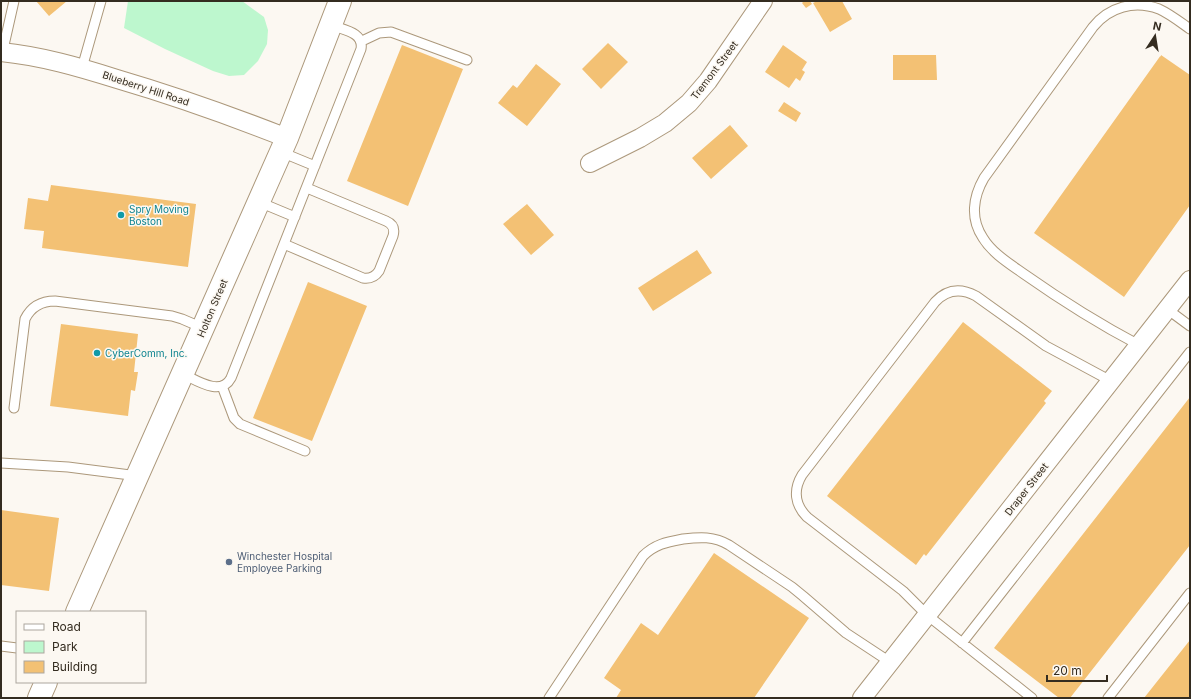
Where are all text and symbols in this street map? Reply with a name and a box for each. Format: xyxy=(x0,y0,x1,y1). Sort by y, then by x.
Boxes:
north arrow xyxy=(1135,16,1175,56)
text: N xyxy=(1152,18,1163,34)
street label: Tremont Street xyxy=(688,38,740,102)
street label: Blueberry Hill Road xyxy=(101,68,191,108)
place label: Spry Moving Boston xyxy=(129,203,189,227)
marker: Spry Moving Boston xyxy=(116,210,126,220)
street label: Holton Street xyxy=(194,276,230,339)
place label: CyberComm, Inc. xyxy=(105,347,188,359)
marker: CyberComm, Inc. xyxy=(92,348,102,358)
street label: Draper Street xyxy=(1002,460,1051,518)
place label: Winchester Hospital Employee Parking xyxy=(237,550,332,574)
marker: Winchester Hospital Employee Parking xyxy=(224,557,234,567)
legend xyxy=(16,611,146,683)
text: Road xyxy=(52,619,81,634)
text: Park xyxy=(52,639,78,654)
scale bar xyxy=(1047,657,1107,683)
text: Building xyxy=(52,659,97,674)
text: 20 m xyxy=(1053,663,1082,678)

